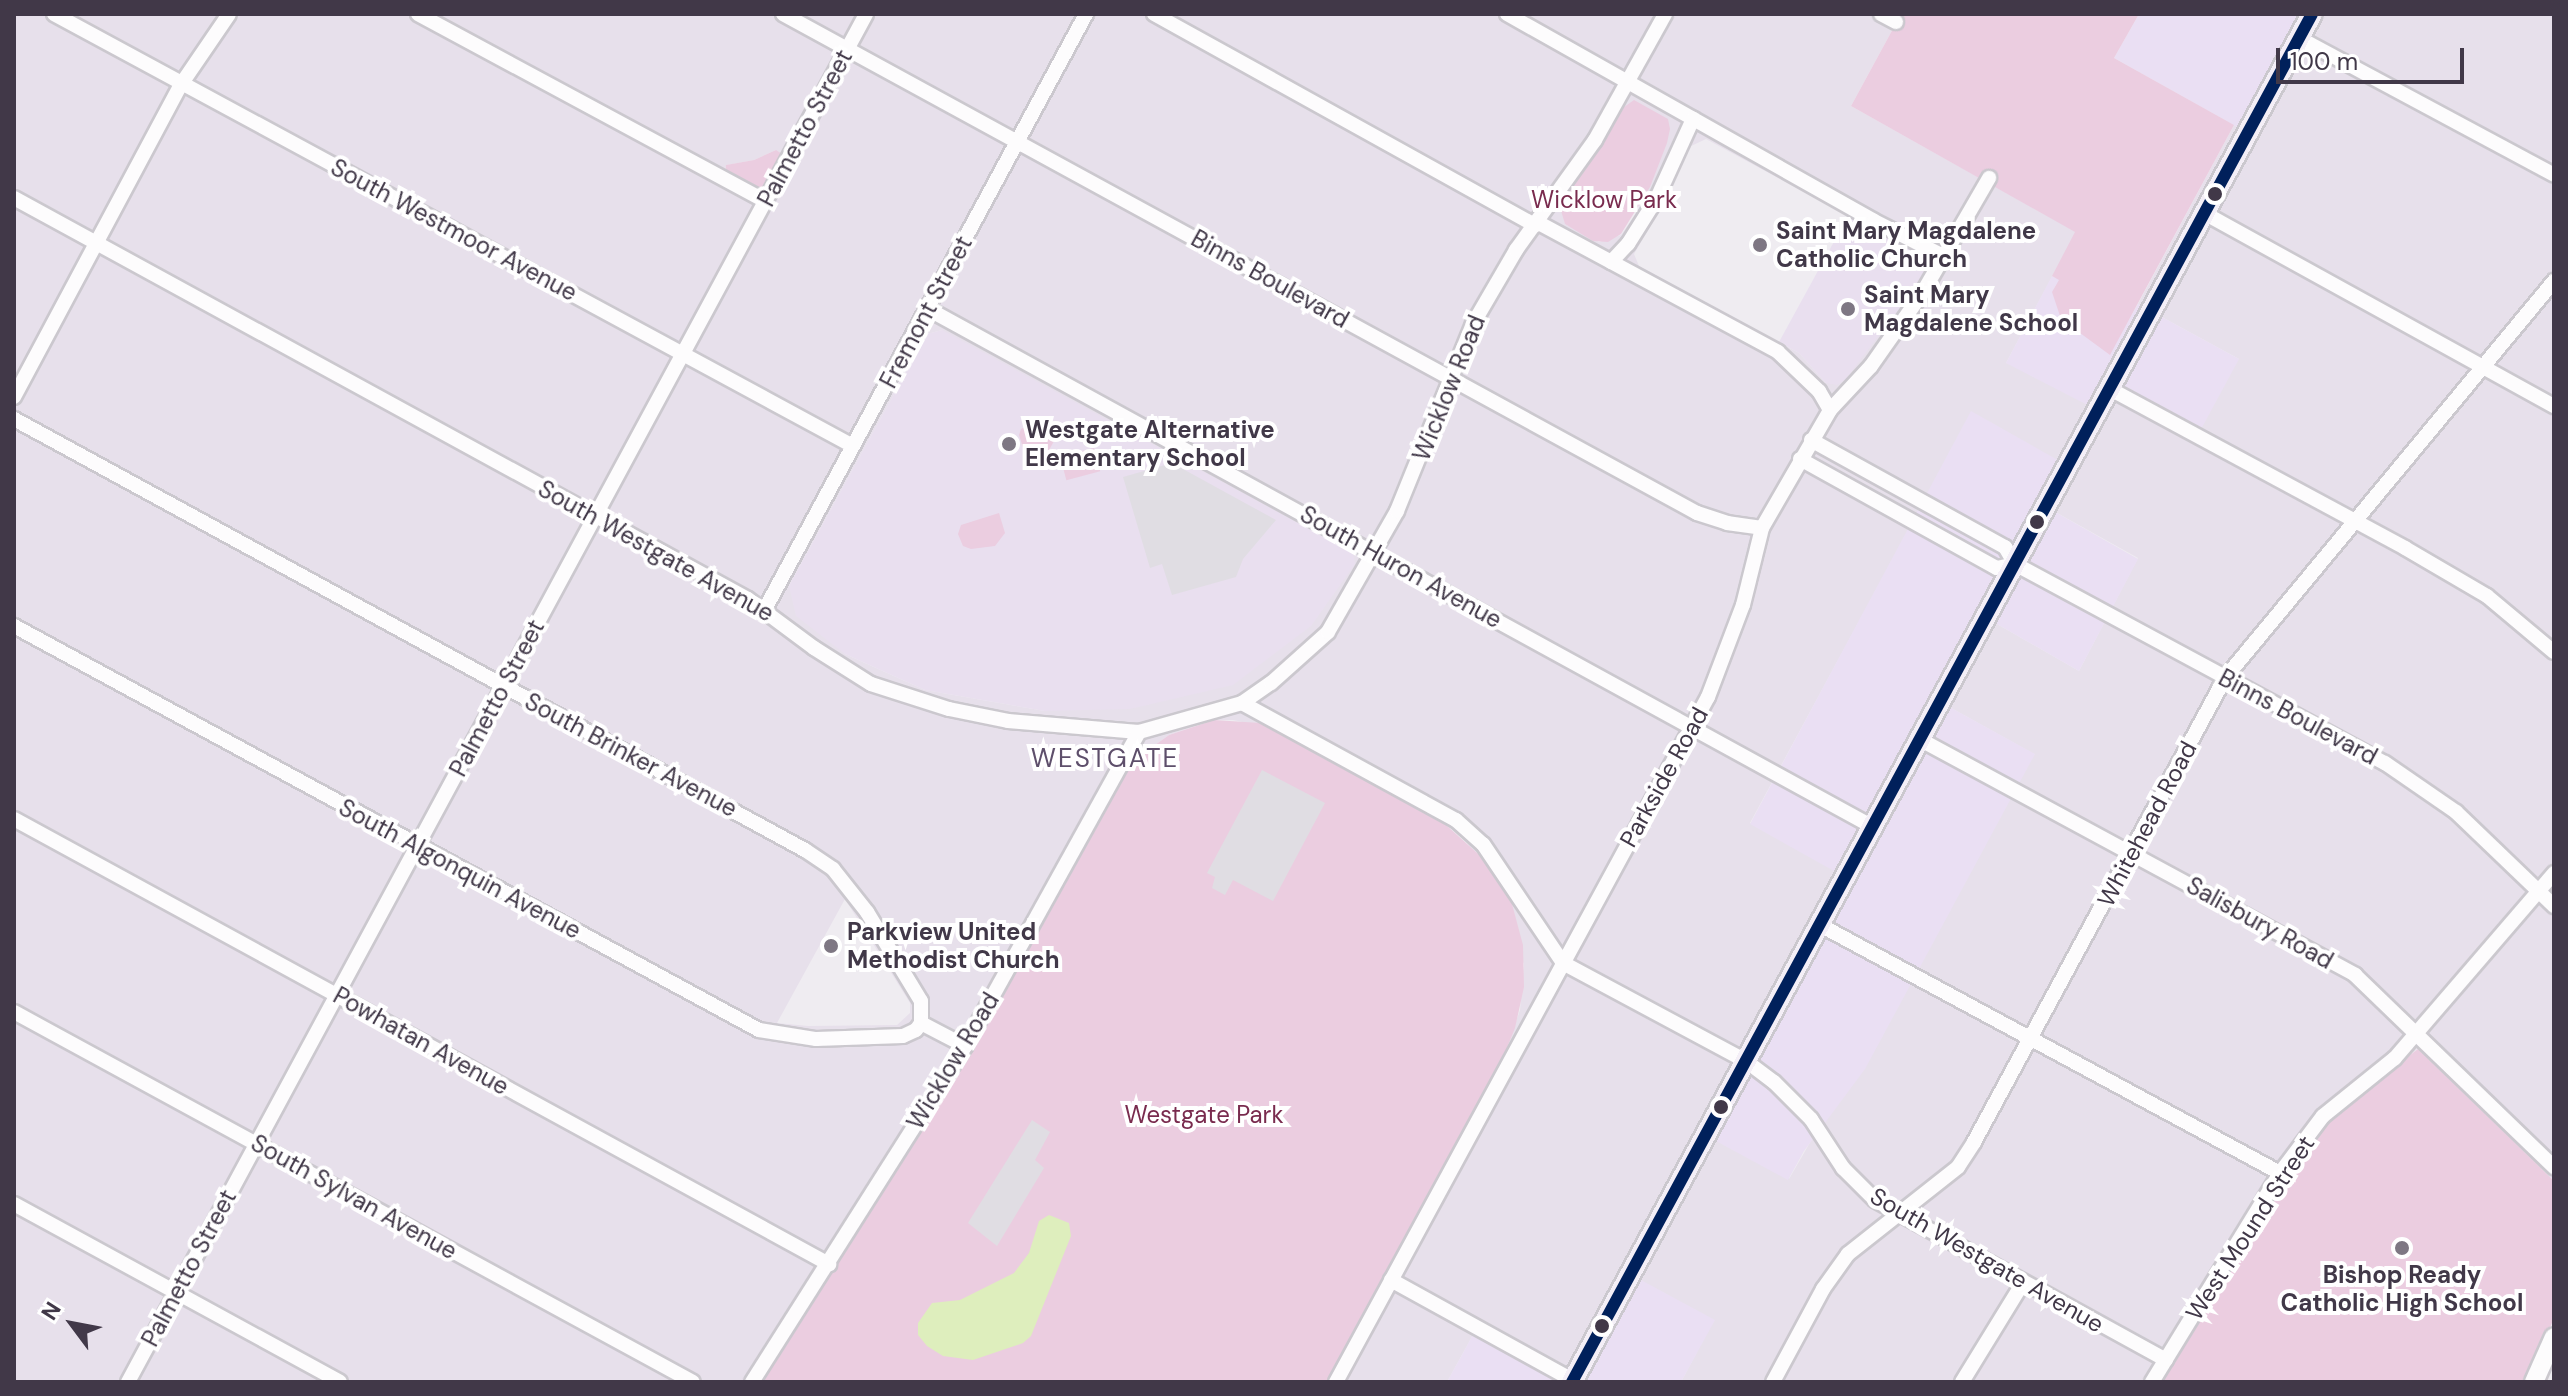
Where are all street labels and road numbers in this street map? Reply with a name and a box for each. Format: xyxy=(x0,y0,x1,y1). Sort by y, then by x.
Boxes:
street label: Palmetto Street xyxy=(752,45,858,211)
street label: South Westmoor Avenue xyxy=(326,153,582,307)
street label: Binns Boulevard xyxy=(1186,224,1354,334)
street label: Fremont Street xyxy=(874,231,978,393)
street label: Wicklow Road xyxy=(1407,311,1491,465)
street label: South Westgate Avenue xyxy=(533,474,779,628)
street label: South Huron Avenue xyxy=(1295,500,1507,634)
street label: Palmetto Street xyxy=(444,615,550,781)
street label: Binns Boulevard xyxy=(2214,663,2382,771)
street label: South Brinker Avenue xyxy=(520,687,742,823)
street label: Parkside Road xyxy=(1614,702,1714,852)
street label: Whitehead Road xyxy=(2091,736,2203,912)
street label: South Algonquin Avenue xyxy=(334,793,586,945)
street label: Salisbury Road xyxy=(2182,871,2338,975)
street label: Powhatan Avenue xyxy=(328,981,514,1101)
street label: Wicklow Road xyxy=(901,987,1005,1135)
street label: South Sylvan Avenue xyxy=(246,1128,462,1266)
street label: West Mound Street xyxy=(2180,1130,2320,1326)
street label: South Westgate Avenue xyxy=(1865,1181,2109,1339)
street label: Palmetto Street xyxy=(136,1185,242,1351)

